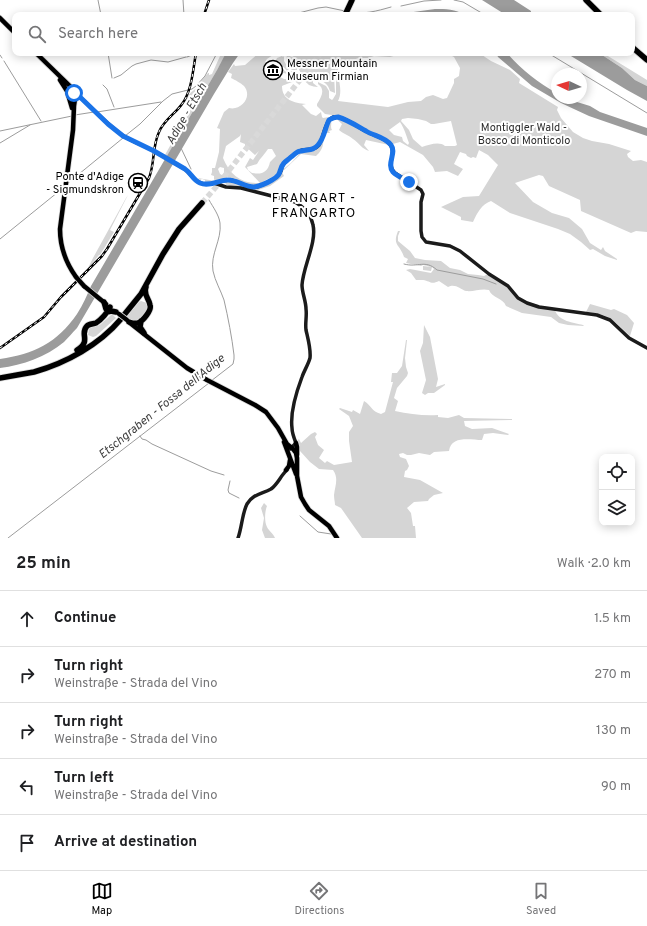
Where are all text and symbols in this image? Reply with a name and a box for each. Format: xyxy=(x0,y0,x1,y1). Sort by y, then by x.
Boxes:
search box xyxy=(12,12,635,56)
icon: search xyxy=(26,23,48,45)
text: Search here xyxy=(58,25,138,44)
place label: Messner Mountain Museum Firmian xyxy=(287,57,377,84)
museum icon: Messner Mountain Museum Firmian xyxy=(262,59,284,81)
north arrow xyxy=(551,68,587,104)
water label: Adige - Etsch xyxy=(163,80,211,148)
route start xyxy=(65,84,83,102)
park label: Montiggler Wald - Bosco di Monticolo xyxy=(478,121,570,148)
place label: Ponte d'Adige - Sigmundskron xyxy=(46,170,124,197)
station icon: Ponte d'Adige - Sigmundskron xyxy=(127,172,149,194)
route end xyxy=(400,173,418,191)
district label: FRANGART - FRANGARTO xyxy=(272,191,356,222)
water label: Etschgraben - Fossa dell'Adige xyxy=(96,351,229,463)
map controls xyxy=(599,454,635,526)
button: locate xyxy=(599,454,635,490)
button: layers xyxy=(599,490,635,526)
text: 25 min xyxy=(16,553,71,575)
text: Walk · 2.0 km xyxy=(557,556,631,572)
icon: ahead xyxy=(16,608,38,630)
text: Continue xyxy=(54,609,116,628)
text: 1.5 km xyxy=(594,611,631,627)
text: Turn right xyxy=(54,657,123,676)
icon: right xyxy=(16,664,38,686)
text: 270 m xyxy=(594,667,631,683)
text: Weinstraße - Strada del Vino xyxy=(54,676,218,692)
text: Turn right xyxy=(54,713,123,732)
icon: right xyxy=(16,720,38,742)
text: 130 m xyxy=(596,723,631,739)
text: Weinstraße - Strada del Vino xyxy=(54,732,218,748)
text: Turn left xyxy=(54,769,114,788)
icon: left xyxy=(16,776,38,798)
text: 90 m xyxy=(601,779,631,795)
text: Weinstraße - Strada del Vino xyxy=(54,788,218,804)
icon: arrive xyxy=(16,832,38,854)
text: Arrive at destination xyxy=(54,833,197,852)
tab: Map xyxy=(91,880,113,918)
tab: Directions xyxy=(294,880,344,918)
tab: Saved xyxy=(526,880,556,918)

